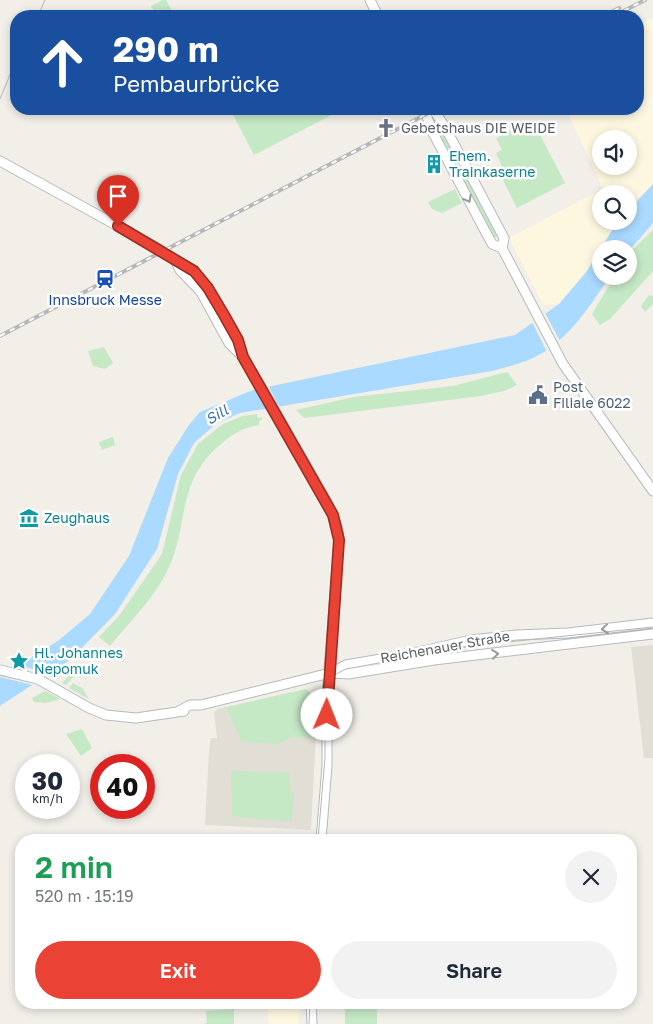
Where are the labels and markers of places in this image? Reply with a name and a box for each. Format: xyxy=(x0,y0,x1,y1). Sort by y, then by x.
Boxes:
church icon: Gebetshaus DIE WEIDE xyxy=(375,117,397,139)
place label: Gebetshaus DIE WEIDE xyxy=(401,119,556,136)
place label: Ehem. Trainkaserne xyxy=(449,147,535,180)
building icon: Ehem. Trainkaserne xyxy=(423,153,445,175)
pin xyxy=(97,175,139,226)
station icon: Innsbruck Messe xyxy=(94,268,116,290)
place label: Innsbruck Messe xyxy=(48,291,162,308)
place label: Post Filiale 6022 xyxy=(553,378,631,411)
public building icon: Post Filiale 6022 xyxy=(527,384,549,406)
museum icon: Zeughaus xyxy=(18,507,40,529)
place label: Zeughaus xyxy=(44,509,110,526)
place label: Hl. Johannes Nepomuk xyxy=(34,644,123,677)
place icon: Hl. Johannes Nepomuk xyxy=(8,650,30,672)

